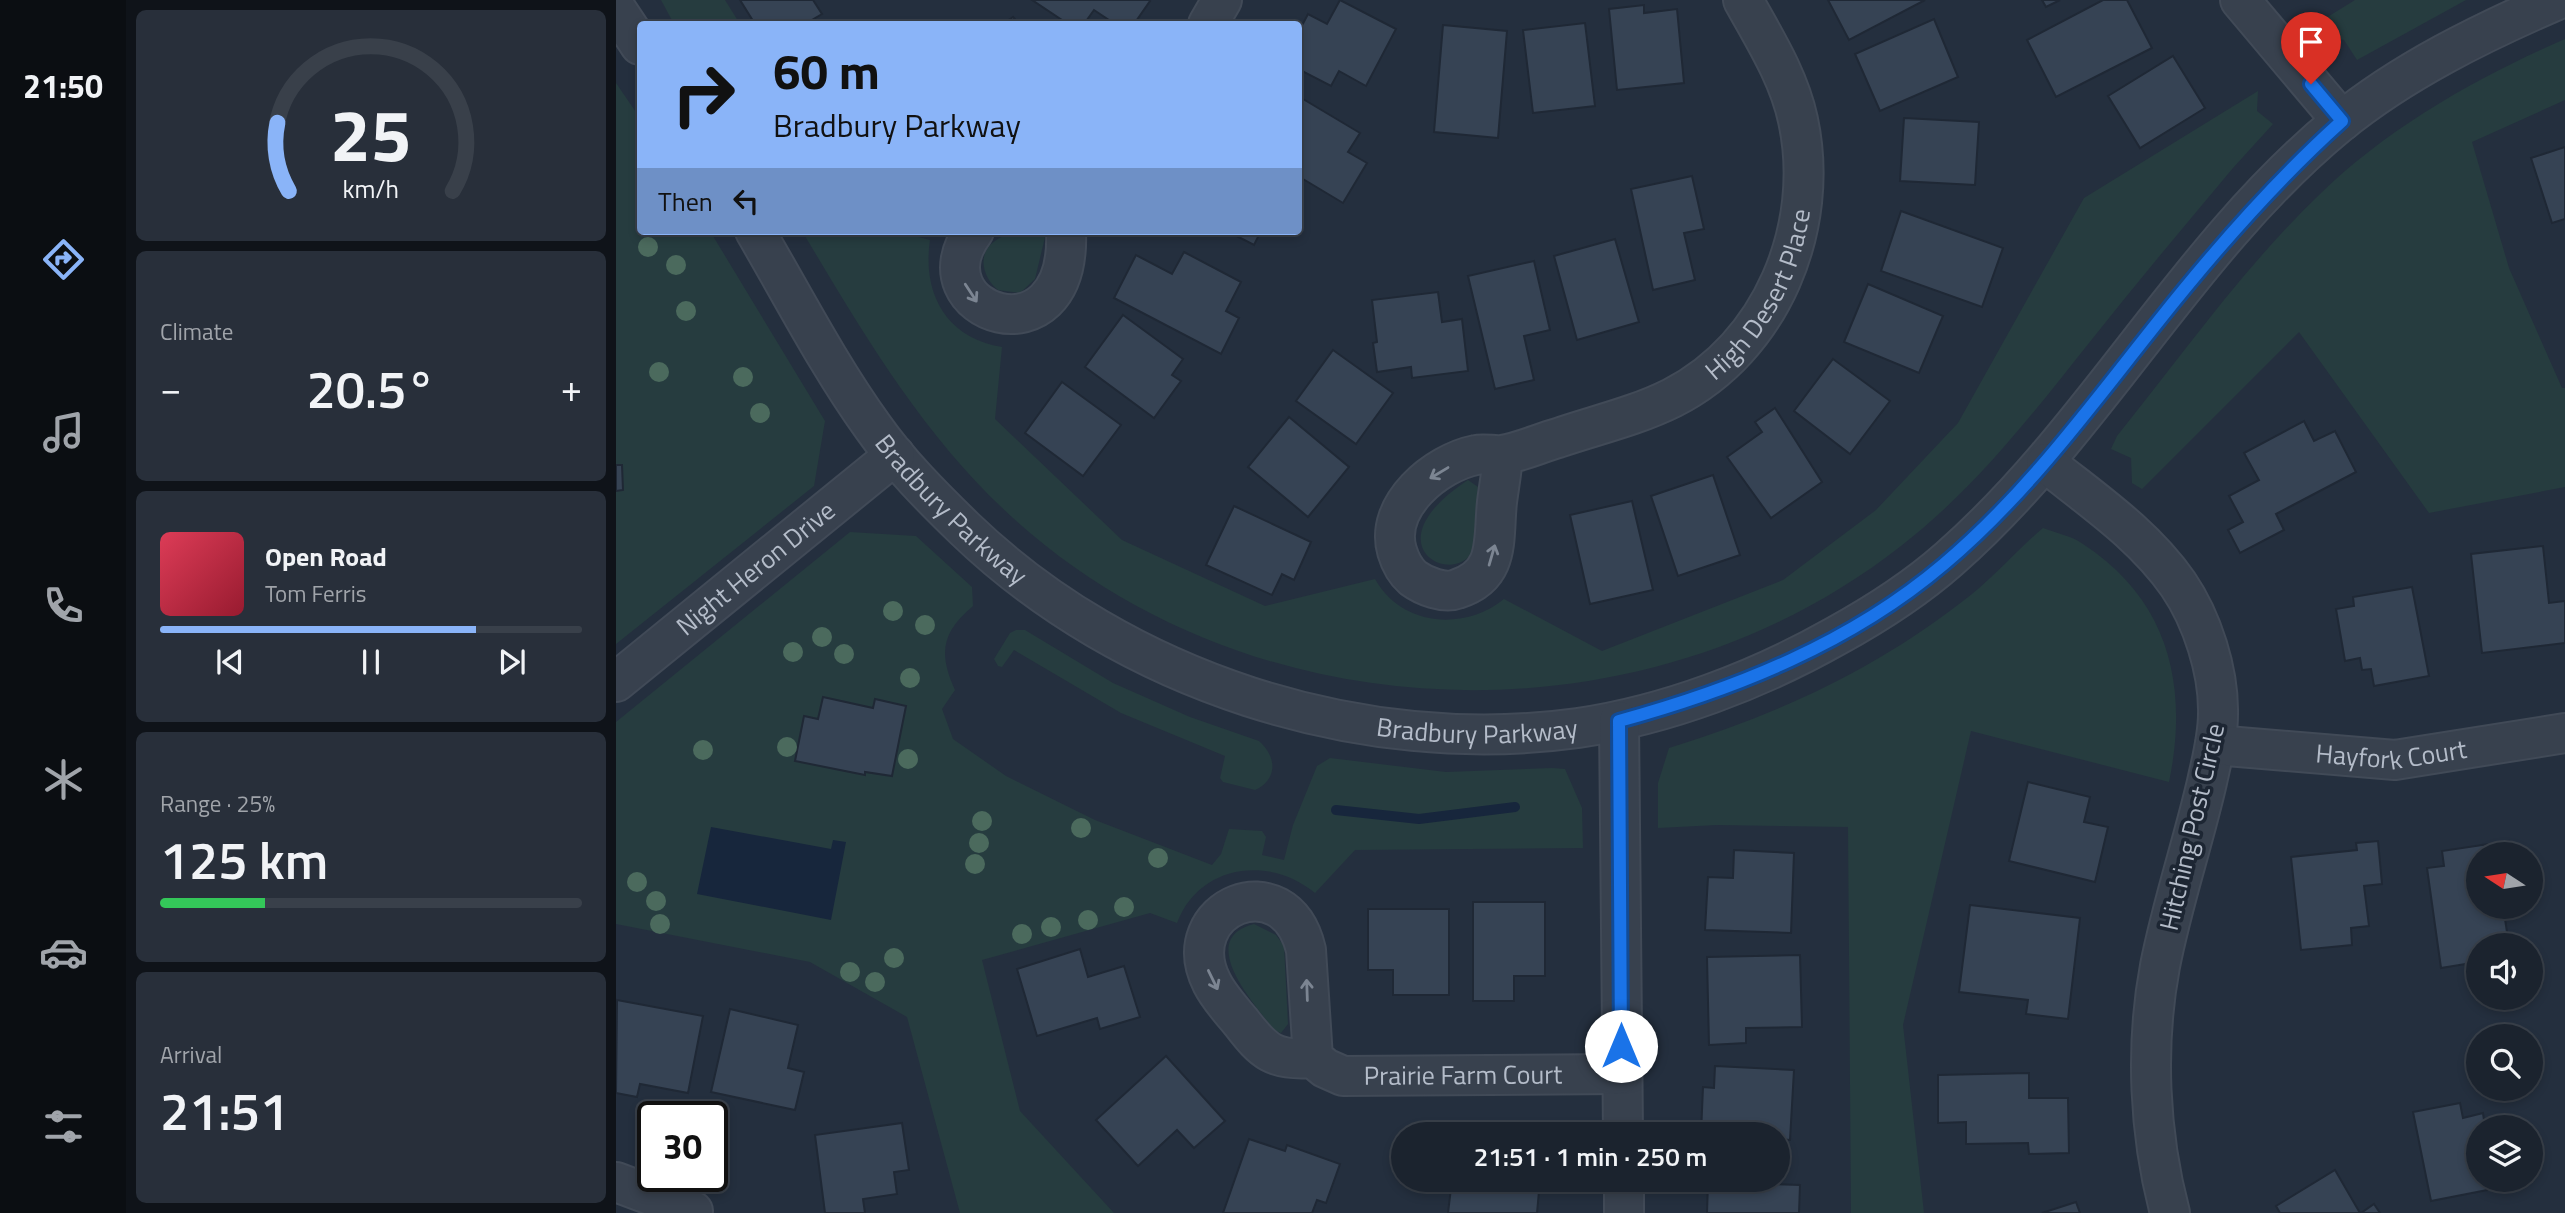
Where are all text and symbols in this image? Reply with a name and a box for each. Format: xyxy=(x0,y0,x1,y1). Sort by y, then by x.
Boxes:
pin xyxy=(2281,12.0,2341,84)
icon: arrive xyxy=(2292,23,2330,61)
text: 60 m xyxy=(773,33,880,108)
icon: right xyxy=(658,49,749,140)
text: 21:50 xyxy=(23,62,103,110)
text: 25 xyxy=(330,80,412,190)
text: Bradbury Parkway xyxy=(773,101,1021,149)
text: km/h xyxy=(343,170,399,208)
text: Then xyxy=(658,182,713,221)
icon: left xyxy=(727,182,765,220)
street label: High Desert Place xyxy=(1696,206,1820,389)
icon: directions xyxy=(39,235,88,284)
one-way arrow xyxy=(964,283,978,302)
text: Climate xyxy=(160,314,233,349)
text: 20.5° xyxy=(307,349,435,428)
text: − xyxy=(160,359,181,417)
text: + xyxy=(561,359,582,417)
icon: music xyxy=(39,408,88,457)
street label: Bradbury Parkway xyxy=(866,425,1036,594)
one-way arrow xyxy=(1430,466,1450,480)
street label: Night Heron Drive xyxy=(667,491,843,645)
text: Open Road xyxy=(265,537,387,576)
one-way arrow xyxy=(1486,544,1499,566)
text: Tom Ferris xyxy=(265,576,366,611)
icon: phone xyxy=(39,581,88,630)
icon: previous xyxy=(211,643,249,681)
icon: pause xyxy=(352,643,390,681)
icon: next xyxy=(493,643,531,681)
street label: Bradbury Parkway xyxy=(1374,707,1580,753)
street label: Hitching Post Circle xyxy=(2149,719,2234,934)
street label: Hayfork Court xyxy=(2314,729,2469,780)
icon: climate xyxy=(39,755,88,804)
text: Range · 25% xyxy=(160,786,275,821)
text: 125 km xyxy=(160,820,328,899)
north arrow xyxy=(2466,842,2543,919)
map controls xyxy=(2466,842,2543,1192)
icon: car xyxy=(39,928,88,977)
button: sound xyxy=(2466,933,2543,1010)
one-way arrow xyxy=(1207,969,1220,990)
one-way arrow xyxy=(1301,979,1314,1002)
position arrow xyxy=(1584,1009,1658,1083)
button: search xyxy=(2466,1024,2543,1101)
text: Arrival xyxy=(160,1037,222,1072)
street label: Prairie Farm Court xyxy=(1364,1054,1563,1095)
text: 21:51 xyxy=(160,1071,289,1150)
speed limit sign: 30 xyxy=(637,1101,728,1192)
icon: filters xyxy=(39,1102,88,1151)
button: layers xyxy=(2466,1115,2543,1192)
text: 21:51 · 1 min · 250 m xyxy=(1474,1137,1707,1176)

